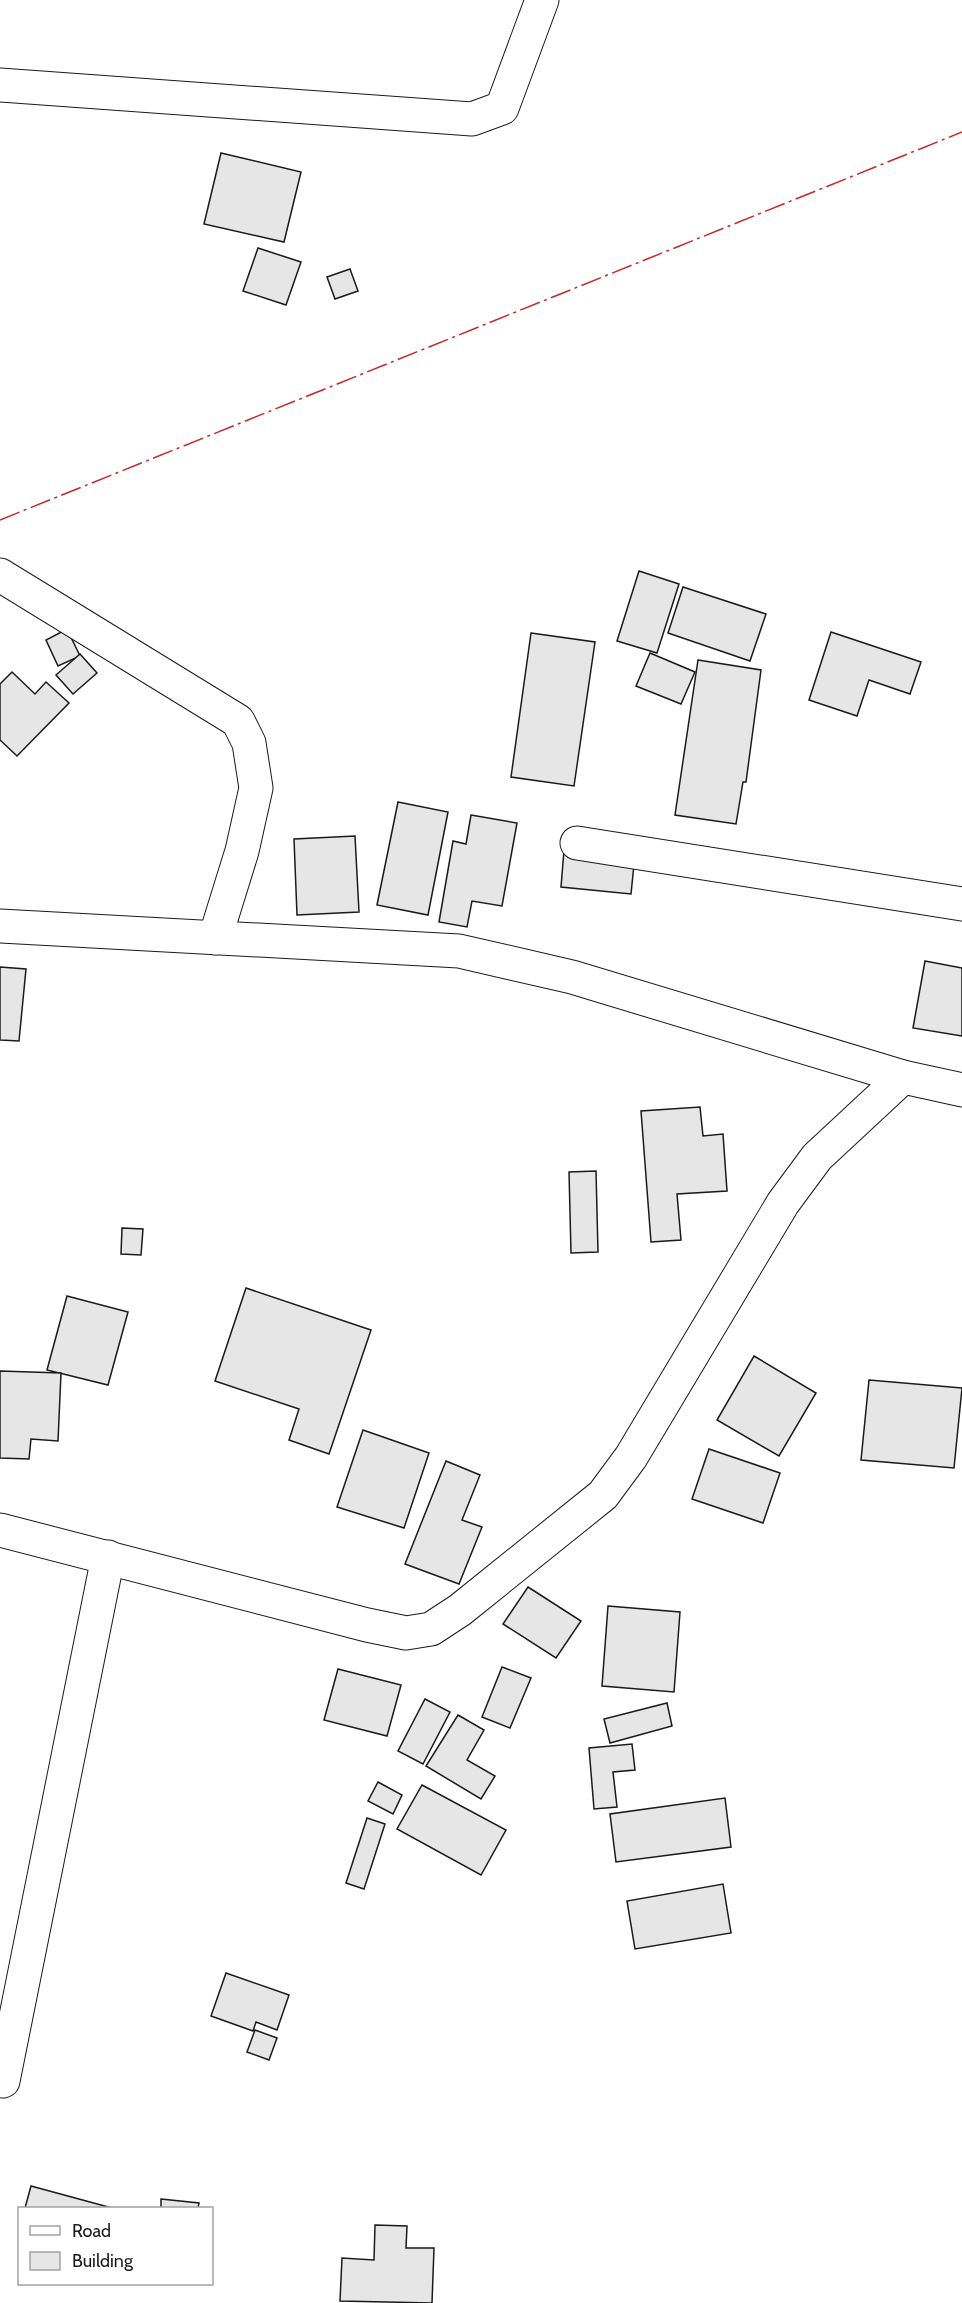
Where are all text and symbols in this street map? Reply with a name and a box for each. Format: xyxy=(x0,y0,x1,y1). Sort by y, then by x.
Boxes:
legend xyxy=(18,2207,213,2285)
text: Road xyxy=(72,2220,111,2242)
text: Building xyxy=(72,2250,134,2272)

